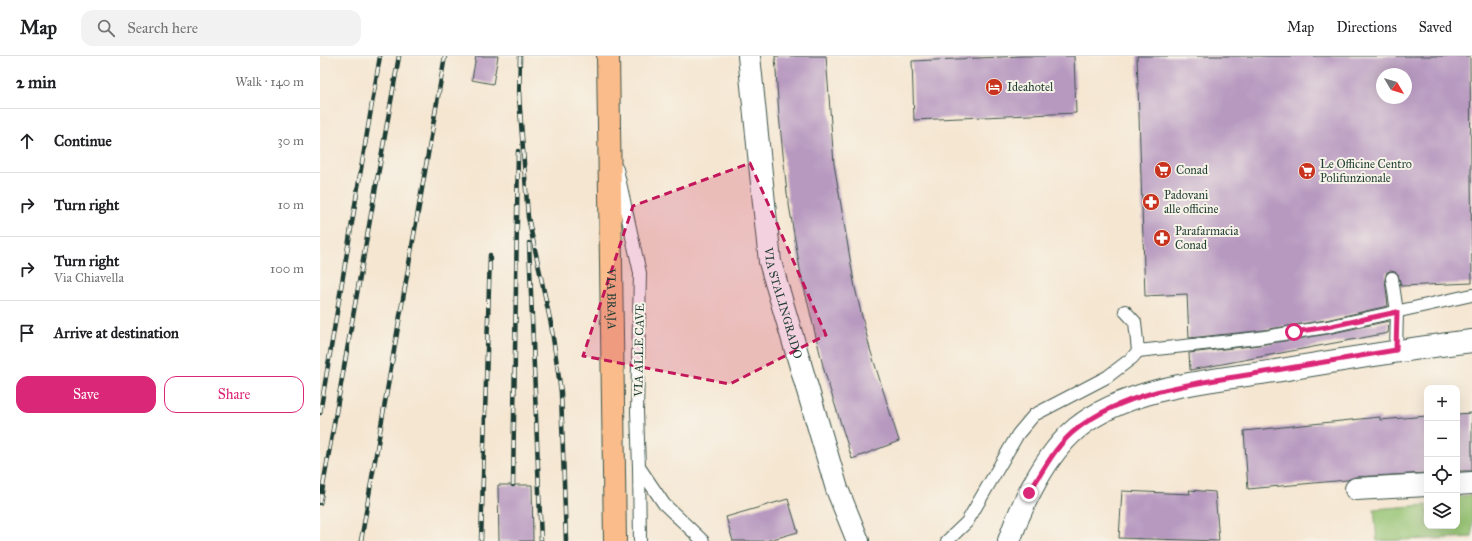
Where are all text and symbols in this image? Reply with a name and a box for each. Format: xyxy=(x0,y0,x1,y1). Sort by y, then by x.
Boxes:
search box xyxy=(81,10,361,46)
text: Map xyxy=(20,16,57,39)
icon: search xyxy=(95,17,117,39)
text: Search here xyxy=(127,19,198,37)
text: Map xyxy=(1287,19,1314,36)
text: Directions xyxy=(1336,19,1397,36)
text: Saved xyxy=(1419,19,1452,36)
north arrow xyxy=(1376,68,1412,104)
text: 2 min xyxy=(16,72,56,93)
text: Walk · 140 m xyxy=(235,74,304,90)
hotel icon: Ideahotel xyxy=(984,77,1004,97)
place label: Ideahotel xyxy=(1007,80,1054,94)
icon: ahead xyxy=(16,130,38,152)
text: Continue xyxy=(54,132,112,150)
text: 30 m xyxy=(278,133,304,149)
place label: Le Officine Centro Polifunzionale xyxy=(1320,157,1412,185)
supermarket icon: Conad xyxy=(1153,160,1173,180)
supermarket icon: Le Officine Centro Polifunzionale xyxy=(1297,161,1317,181)
place label: Conad xyxy=(1176,163,1208,177)
place label: Padovani alle officine xyxy=(1164,188,1219,216)
pharmacy icon: Padovani alle officine xyxy=(1141,192,1161,212)
icon: right xyxy=(16,194,38,216)
text: Turn right xyxy=(54,196,119,214)
text: 10 m xyxy=(278,197,304,213)
place label: Parafarmacia Conad xyxy=(1175,224,1239,252)
pharmacy icon: Parafarmacia Conad xyxy=(1152,228,1172,248)
street label: VIA STALINGRADO xyxy=(761,246,805,360)
text: Turn right xyxy=(54,252,119,270)
icon: right xyxy=(16,258,38,280)
text: 100 m xyxy=(270,261,304,277)
street label: VIA BRAJA xyxy=(604,267,619,330)
text: Via Chiavella xyxy=(54,270,124,286)
street label: VIA ALLE CAVE xyxy=(631,303,647,398)
icon: arrive xyxy=(16,322,38,344)
route start xyxy=(1285,323,1303,341)
text: Arrive at destination xyxy=(54,324,179,342)
button: Save xyxy=(16,376,156,413)
button: Share xyxy=(164,376,304,413)
map controls xyxy=(1424,385,1460,529)
button: + xyxy=(1424,385,1460,421)
button: − xyxy=(1424,421,1460,457)
button: locate xyxy=(1424,457,1460,493)
route end xyxy=(1020,484,1038,502)
button: layers xyxy=(1424,493,1460,529)

